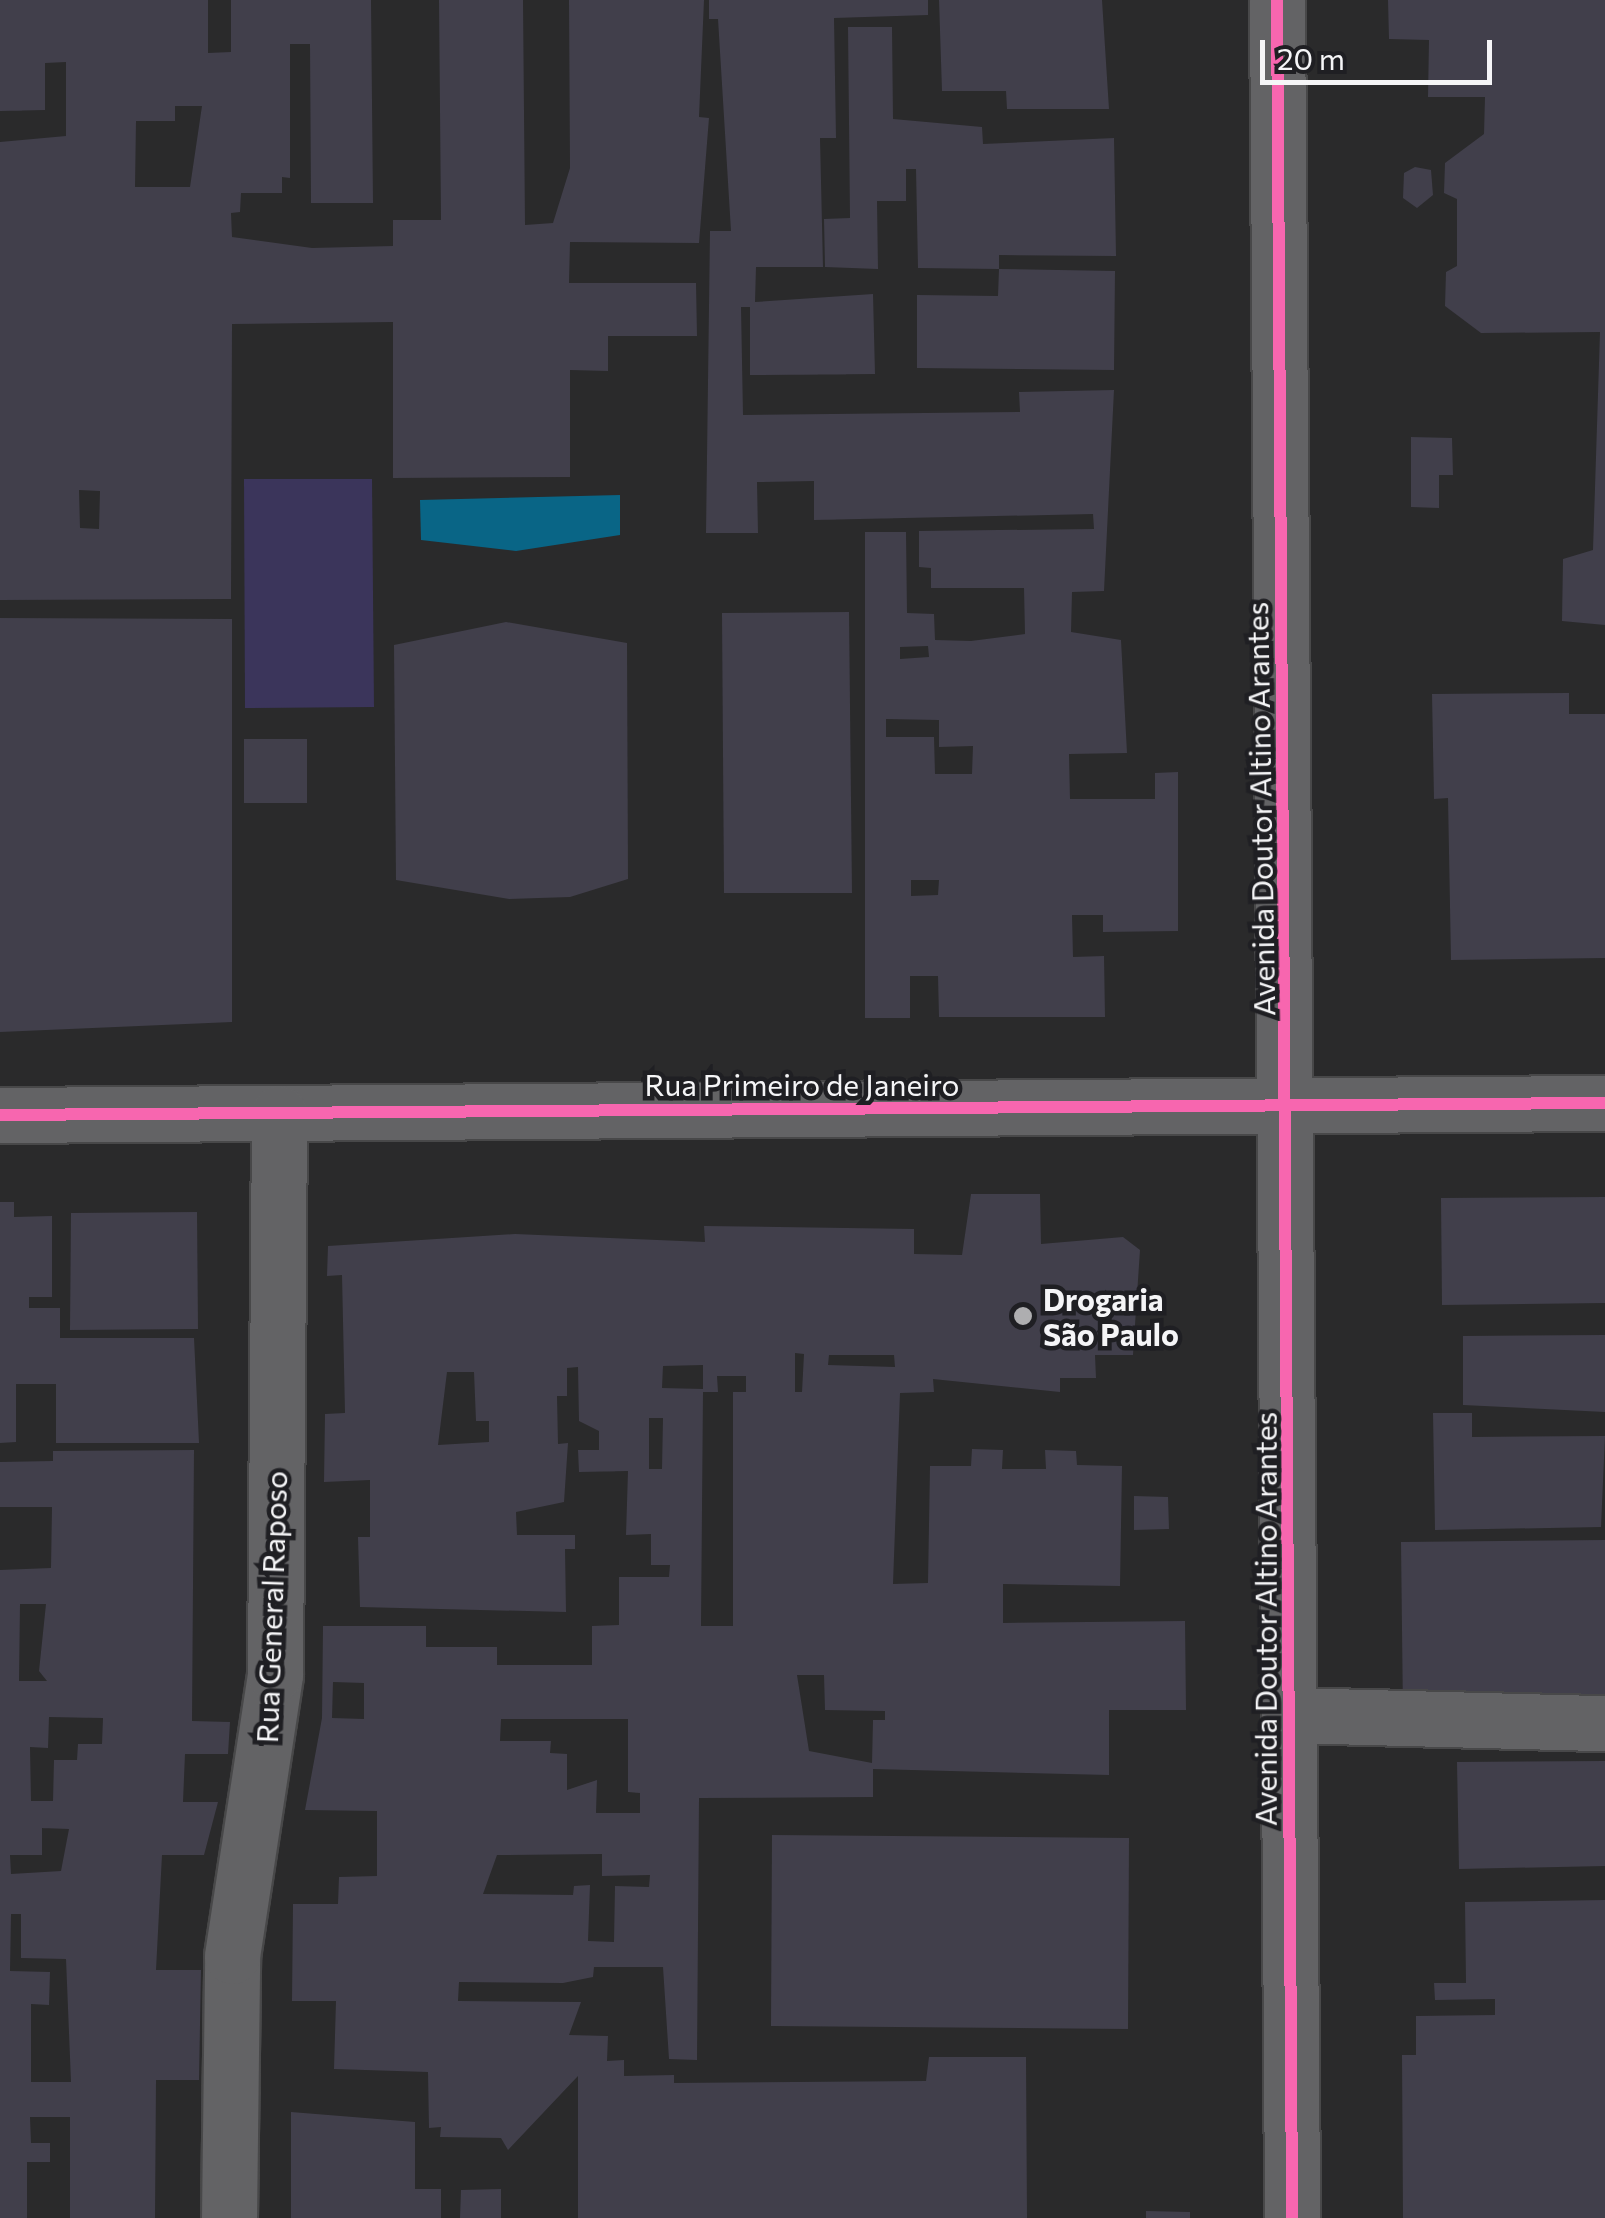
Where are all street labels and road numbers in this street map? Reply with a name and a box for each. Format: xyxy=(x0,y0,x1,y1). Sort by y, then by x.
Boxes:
street label: Avenida Doutor Altino Arantes xyxy=(1238,602,1282,1016)
street label: Rua Primeiro de Janeiro xyxy=(645,1066,959,1102)
street label: Avenida Doutor Altino Arantes xyxy=(1247,1412,1283,1826)
street label: Rua General Raposo xyxy=(248,1470,294,1744)

